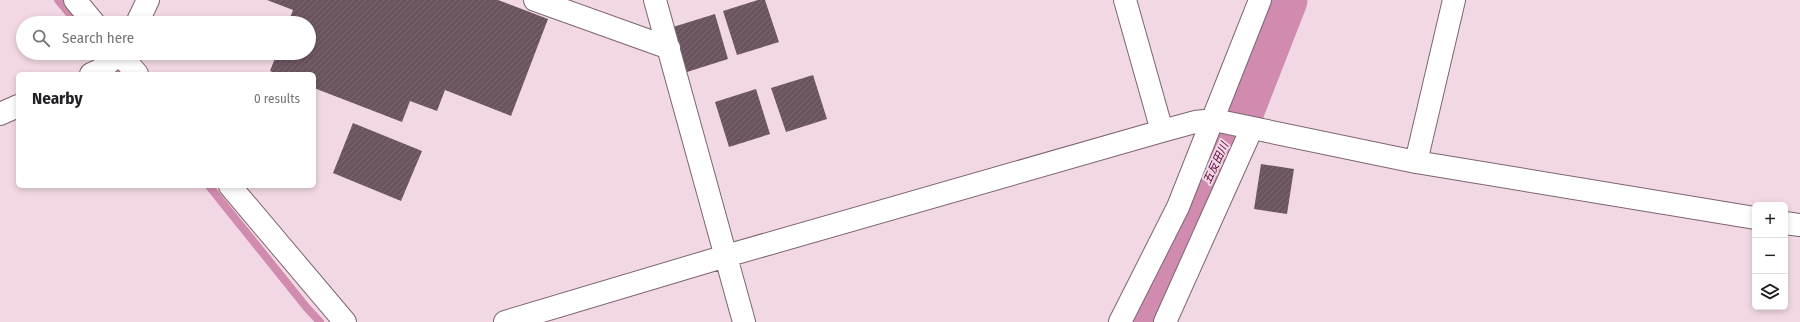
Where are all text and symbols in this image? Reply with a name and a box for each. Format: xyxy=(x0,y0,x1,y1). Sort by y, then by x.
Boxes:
search box xyxy=(16,16,316,60)
icon: search xyxy=(30,27,52,49)
text: Search here xyxy=(62,29,134,47)
text: Nearby xyxy=(32,88,83,109)
text: 0 results xyxy=(254,91,300,106)
water label: 五反田川 xyxy=(1201,139,1232,186)
map controls xyxy=(1752,202,1788,310)
button: + xyxy=(1752,202,1788,238)
button: − xyxy=(1752,238,1788,274)
button: layers xyxy=(1752,274,1788,310)

